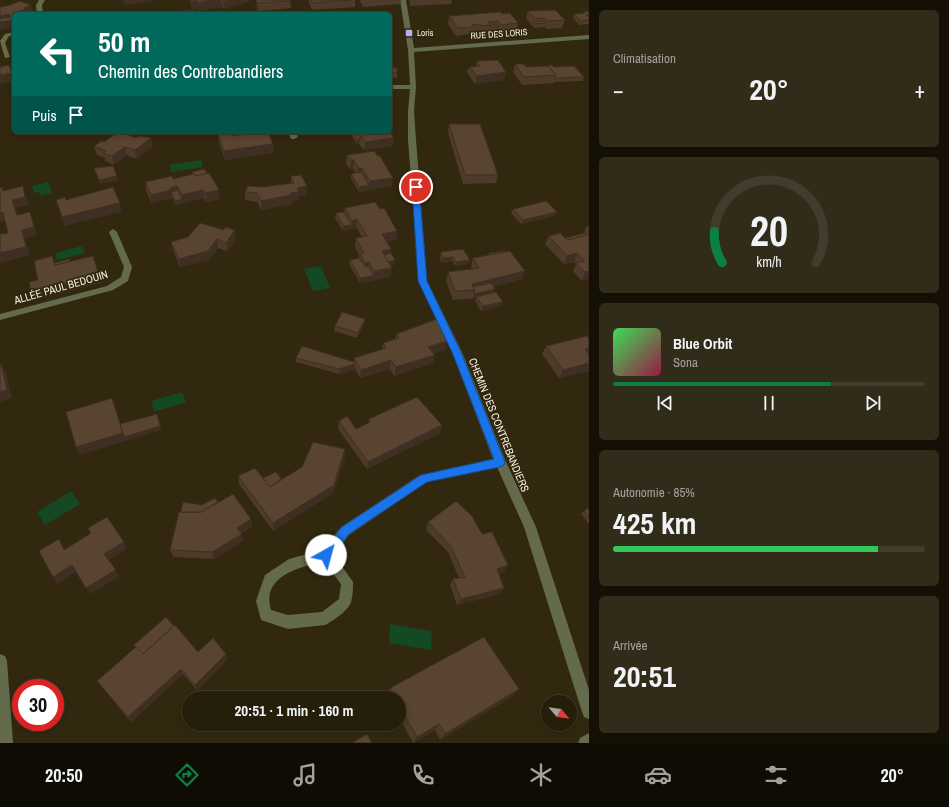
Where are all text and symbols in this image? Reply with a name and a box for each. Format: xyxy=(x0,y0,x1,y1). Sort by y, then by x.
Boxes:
text: 50 m xyxy=(98,23,150,61)
street label: RUE DES LORIS xyxy=(470,26,528,42)
place label: Loris xyxy=(417,27,434,39)
icon: left xyxy=(32,28,84,80)
marker: Loris xyxy=(404,28,414,38)
text: Climatisation xyxy=(613,50,676,67)
text: Chemin des Contrebandiers xyxy=(98,59,283,84)
text: 20° xyxy=(749,69,789,109)
text: − xyxy=(613,75,624,105)
text: + xyxy=(914,75,925,105)
icon: arrive xyxy=(65,104,87,126)
text: Puis xyxy=(32,105,57,126)
pin xyxy=(399,170,433,204)
icon: arrive xyxy=(405,176,427,198)
text: 20 xyxy=(750,203,788,259)
text: km/h xyxy=(756,251,782,270)
street label: ALLÉE PAUL BEDOUIN xyxy=(12,267,109,307)
text: Blue Orbit xyxy=(673,333,732,354)
text: Sona xyxy=(673,354,698,371)
street label: CHEMIN DES CONTREBANDIERS xyxy=(466,356,532,494)
icon: previous xyxy=(654,392,676,414)
icon: pause xyxy=(758,392,780,414)
icon: next xyxy=(862,392,884,414)
text: Autonomie · 85% xyxy=(613,484,695,501)
text: 425 km xyxy=(613,503,696,543)
position arrow xyxy=(305,534,347,576)
text: Arrivée xyxy=(613,637,647,654)
text: 20:51 xyxy=(613,656,676,696)
speed limit sign: 30 xyxy=(12,679,64,731)
north arrow xyxy=(541,695,577,731)
map controls xyxy=(541,695,577,731)
text: 20:51 · 1 min · 160 m xyxy=(235,700,353,721)
icon: directions xyxy=(173,761,201,789)
icon: music xyxy=(291,761,319,789)
icon: phone xyxy=(409,761,437,789)
icon: climate xyxy=(527,761,555,789)
icon: car xyxy=(644,761,672,789)
icon: filters xyxy=(762,761,790,789)
text: 20:50 xyxy=(45,763,83,788)
text: 20° xyxy=(880,763,904,788)

